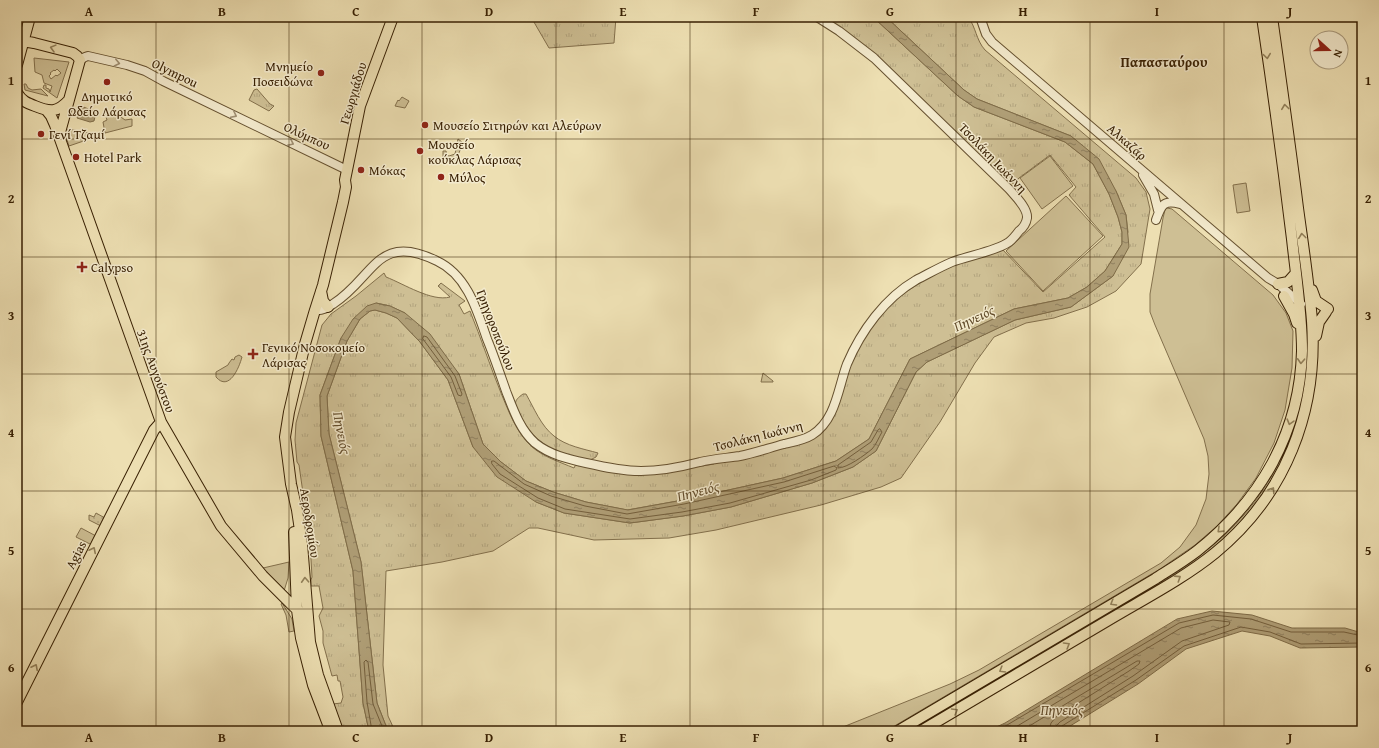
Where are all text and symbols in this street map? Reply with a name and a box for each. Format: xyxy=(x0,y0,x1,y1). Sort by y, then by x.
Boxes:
text: A xyxy=(85,2,94,21)
text: B xyxy=(218,2,226,21)
text: C xyxy=(352,2,360,21)
text: D xyxy=(485,2,493,21)
text: E xyxy=(620,2,627,21)
text: F xyxy=(753,2,760,21)
text: G xyxy=(886,2,894,21)
text: H xyxy=(1018,2,1028,21)
text: I xyxy=(1155,2,1159,21)
text: J xyxy=(1286,2,1293,21)
north arrow xyxy=(1309,30,1349,70)
one-way arrow xyxy=(50,44,57,53)
text: N xyxy=(1329,47,1347,60)
district label: Παπασταύρου xyxy=(1121,52,1208,72)
one-way arrow xyxy=(1263,53,1272,59)
street label: Olympou xyxy=(149,54,201,92)
place label: Μνημείο Ποσειδώνα xyxy=(253,57,313,91)
one-way arrow xyxy=(114,58,120,66)
street label: Γεωργιάδου xyxy=(335,59,372,126)
marker: Μνημείο Ποσειδώνα xyxy=(316,68,326,78)
text: 1 xyxy=(8,71,14,90)
text: 1 xyxy=(1365,71,1371,90)
marker: Δημοτικό Ωδείο Λάρισας xyxy=(102,77,112,87)
place label: Δημοτικό Ωδείο Λάρισας xyxy=(68,87,146,121)
one-way arrow xyxy=(1281,104,1290,110)
one-way arrow xyxy=(229,110,237,118)
place label: Μουσείο Σιτηρών και Αλεύρων xyxy=(433,116,602,135)
street label: Ολύμπου xyxy=(281,117,333,155)
street label: Τσολάκη Ιωάννη xyxy=(954,119,1032,197)
street label: Αλκαζάρ xyxy=(1103,119,1151,165)
marker: Μουσείο Σιτηρών και Αλεύρων xyxy=(420,120,430,130)
place label: Γενί Τζαμί xyxy=(49,125,105,144)
marker: Γενί Τζαμί xyxy=(36,129,46,139)
place label: Μουσείο κούκλας Λάρισας xyxy=(428,135,522,169)
one-way arrow xyxy=(286,138,294,146)
marker: Μουσείο κούκλας Λάρισας xyxy=(415,146,425,156)
place label: Hotel Park xyxy=(84,148,142,167)
marker: Hotel Park xyxy=(71,152,81,162)
place label: Μόκας xyxy=(369,161,406,180)
marker: Μόκας xyxy=(356,165,366,175)
place label: Μύλος xyxy=(449,168,486,187)
marker: Μύλος xyxy=(436,172,446,182)
text: 2 xyxy=(8,189,15,208)
text: 2 xyxy=(1365,189,1372,208)
one-way arrow xyxy=(1298,233,1307,239)
place label: Calypso xyxy=(91,258,134,277)
marker: Calypso xyxy=(76,261,88,273)
street label: Γρηγοροπούλου xyxy=(472,287,520,373)
water label: Πηνειός xyxy=(949,300,998,337)
text: 3 xyxy=(8,306,14,325)
text: 3 xyxy=(1365,306,1371,325)
street label: 31ης Αυγούστου xyxy=(132,327,180,415)
place label: Γενικό Νοσοκομείο Λάρισας xyxy=(262,338,365,372)
marker: Γενικό Νοσοκομείο Λάρισας xyxy=(247,348,259,360)
one-way arrow xyxy=(1297,358,1305,364)
water label: Πηνειός xyxy=(328,409,356,456)
street label: Τσολάκη Ιωάννη xyxy=(711,416,805,456)
one-way arrow xyxy=(1286,418,1295,425)
text: 4 xyxy=(8,423,15,442)
text: 4 xyxy=(1365,423,1372,442)
water label: Πηνειός xyxy=(674,476,722,507)
street label: Αεροδρομίου xyxy=(295,487,325,559)
one-way arrow xyxy=(1267,487,1274,494)
one-way arrow xyxy=(1217,525,1225,533)
street label: Agias xyxy=(61,538,91,572)
text: 5 xyxy=(8,541,15,560)
text: 5 xyxy=(1365,541,1372,560)
one-way arrow xyxy=(88,547,95,555)
one-way arrow xyxy=(1174,575,1181,583)
one-way arrow xyxy=(300,577,309,583)
one-way arrow xyxy=(1110,599,1117,606)
one-way arrow xyxy=(1063,642,1070,649)
text: 6 xyxy=(8,658,15,677)
text: 6 xyxy=(1365,658,1372,677)
one-way arrow xyxy=(30,664,38,671)
one-way arrow xyxy=(999,665,1006,672)
water label: Πηνειός xyxy=(1039,700,1084,720)
one-way arrow xyxy=(951,709,958,716)
text: A xyxy=(85,728,94,747)
text: B xyxy=(218,728,226,747)
text: C xyxy=(352,728,360,747)
text: D xyxy=(485,728,493,747)
text: E xyxy=(620,728,627,747)
text: F xyxy=(753,728,760,747)
text: G xyxy=(886,728,894,747)
text: H xyxy=(1018,728,1028,747)
text: I xyxy=(1155,728,1159,747)
text: J xyxy=(1286,728,1293,747)

